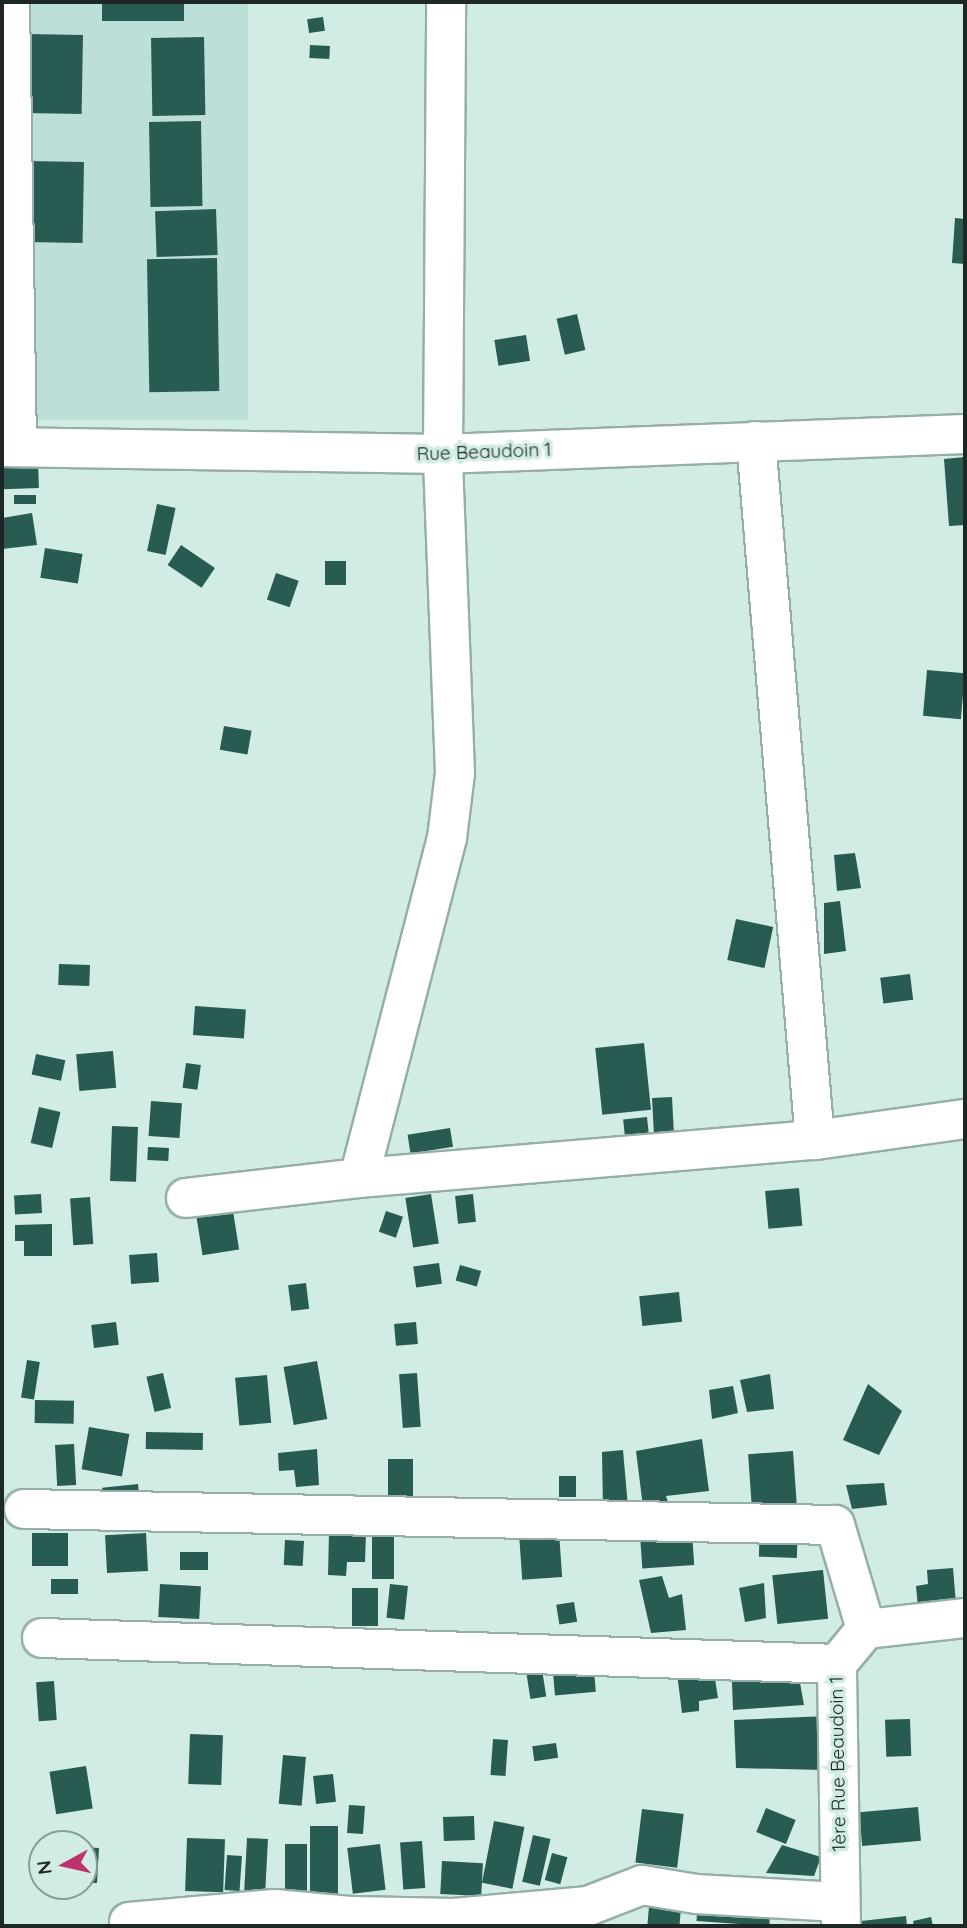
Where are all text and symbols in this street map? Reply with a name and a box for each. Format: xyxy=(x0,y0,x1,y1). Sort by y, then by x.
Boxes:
street label: Rue Beaudoin 1 xyxy=(416,438,552,466)
street label: 1ère Rue Beaudoin 1 xyxy=(825,1676,851,1852)
north arrow xyxy=(28,1830,98,1900)
text: N xyxy=(31,1859,57,1876)

